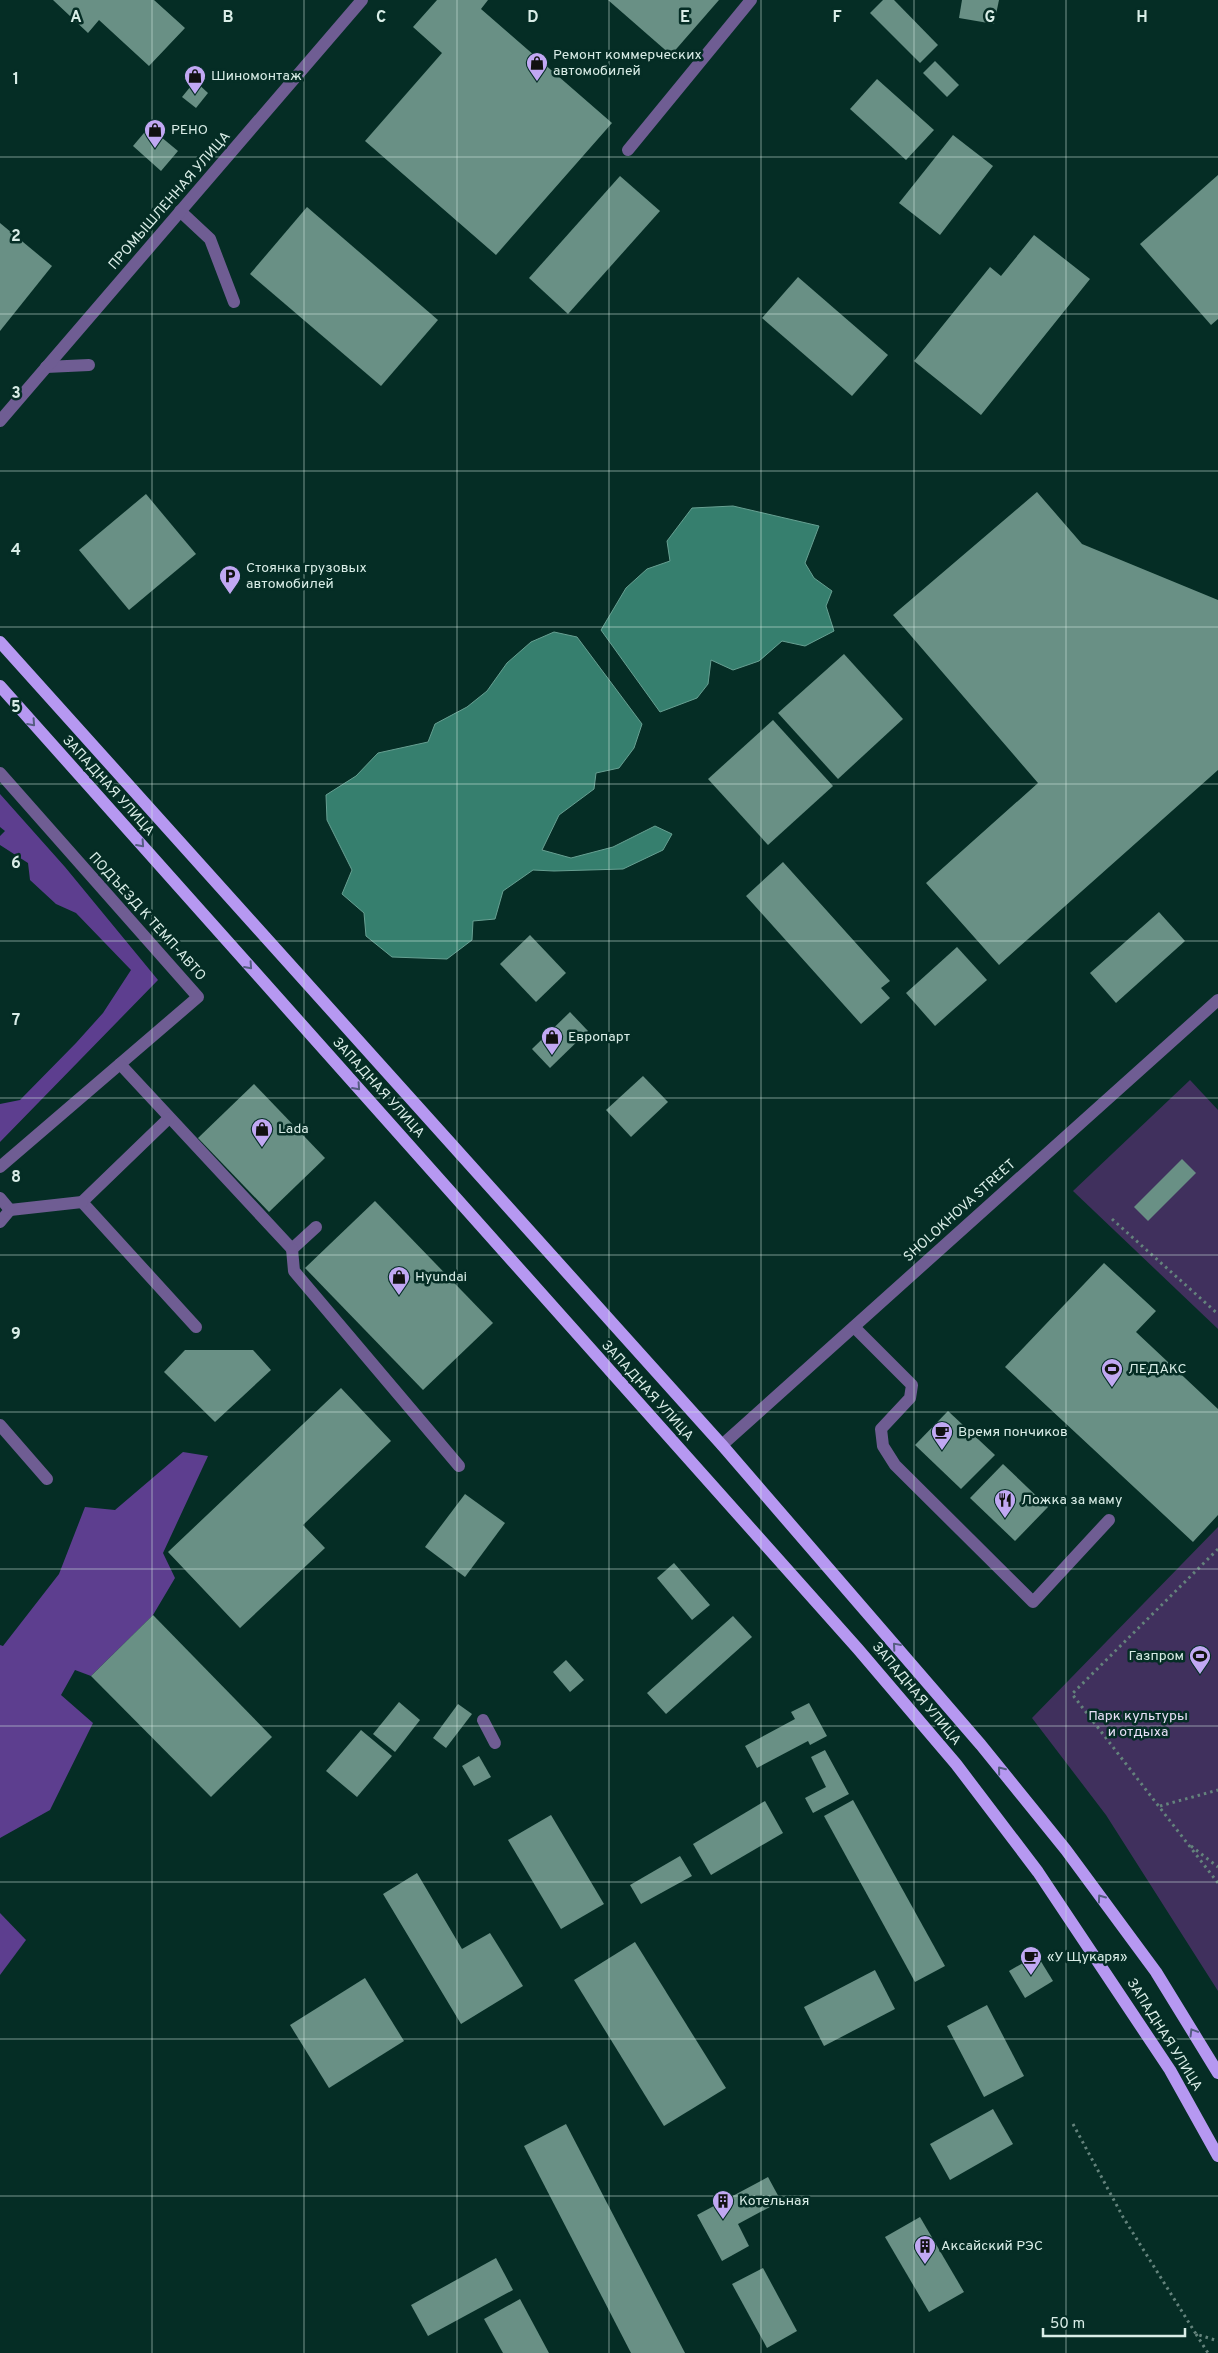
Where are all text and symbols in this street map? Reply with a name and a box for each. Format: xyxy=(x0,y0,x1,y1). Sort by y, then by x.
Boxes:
text: A xyxy=(70,8,82,28)
text: B xyxy=(222,8,234,28)
text: C xyxy=(376,8,386,28)
text: D xyxy=(527,8,539,28)
text: E xyxy=(680,8,690,28)
text: F xyxy=(832,8,842,28)
text: G xyxy=(985,8,995,28)
text: H xyxy=(1136,8,1148,28)
place label: Ремонт коммерческих автомобилей xyxy=(553,47,702,80)
shop icon: Ремонт коммерческих автомобилей xyxy=(525,51,549,82)
shop icon: Шиномонтаж xyxy=(183,64,207,95)
place label: Шиномонтаж xyxy=(211,68,302,85)
text: 1 xyxy=(13,70,19,90)
shop icon: РЕНО xyxy=(143,118,167,149)
place label: РЕНО xyxy=(171,122,208,139)
street label: ПРОМЫШЛЕННАЯ УЛИЦА xyxy=(105,129,235,273)
text: 2 xyxy=(11,227,21,247)
text: 3 xyxy=(11,384,21,404)
text: 4 xyxy=(11,541,21,561)
place label: Стоянка грузовых автомобилей xyxy=(246,560,367,593)
parking icon: Стоянка грузовых автомобилей xyxy=(218,564,242,595)
text: 5 xyxy=(11,698,21,718)
one-way arrow xyxy=(27,717,36,726)
street label: ЗАПАДНАЯ УЛИЦА xyxy=(58,732,158,840)
one-way arrow xyxy=(135,839,144,848)
street label: ПОДЪЕЗД К ТЕМП-АВТО xyxy=(85,849,209,985)
text: 6 xyxy=(11,854,21,874)
one-way arrow xyxy=(243,960,252,969)
text: 7 xyxy=(12,1011,20,1031)
shop icon: Европарт xyxy=(540,1025,564,1056)
place label: Европарт xyxy=(568,1029,630,1046)
street label: ЗАПАДНАЯ УЛИЦА xyxy=(328,1034,428,1142)
one-way arrow xyxy=(351,1081,360,1090)
shop icon: Lada xyxy=(250,1117,274,1148)
place label: Lada xyxy=(278,1121,309,1138)
street label: SHOLOKHOVA STREET xyxy=(900,1156,1020,1266)
text: 8 xyxy=(11,1168,21,1188)
shop icon: Hyundai xyxy=(387,1265,411,1296)
place label: Hyundai xyxy=(415,1269,467,1286)
text: 9 xyxy=(11,1325,21,1345)
street label: ЗАПАДНАЯ УЛИЦА xyxy=(597,1337,697,1445)
sports icon: ЛЕДАКС xyxy=(1100,1357,1124,1388)
place label: ЛЕДАКС xyxy=(1128,1361,1187,1378)
cafe icon: Время пончиков xyxy=(930,1420,954,1451)
place label: Время пончиков xyxy=(958,1424,1068,1441)
restaurant icon: Ложка за маму xyxy=(993,1488,1017,1519)
place label: Ложка за маму xyxy=(1021,1492,1122,1509)
street label: ЗАПАДНАЯ УЛИЦА xyxy=(868,1639,964,1749)
one-way arrow xyxy=(893,1642,902,1651)
sports icon: Газпром xyxy=(1188,1644,1212,1675)
place label: Газпром xyxy=(1128,1648,1184,1665)
park label: Парк культуры и отдыха xyxy=(1088,1708,1188,1741)
one-way arrow xyxy=(998,1766,1007,1775)
one-way arrow xyxy=(1098,1894,1107,1904)
cafe icon: «У Щукаря» xyxy=(1019,1945,1043,1976)
place label: «У Щукаря» xyxy=(1047,1949,1127,1966)
street label: ЗАПАДНАЯ УЛИЦА xyxy=(1122,1975,1206,2095)
one-way arrow xyxy=(1189,2028,1199,2037)
building icon: Котельная xyxy=(711,2189,735,2220)
place label: Котельная xyxy=(739,2193,809,2210)
building icon: Аксайский РЭС xyxy=(913,2234,937,2265)
place label: Аксайский РЭС xyxy=(941,2238,1043,2255)
scale bar xyxy=(1043,2306,1186,2338)
text: 50 m xyxy=(1050,2315,1085,2334)

